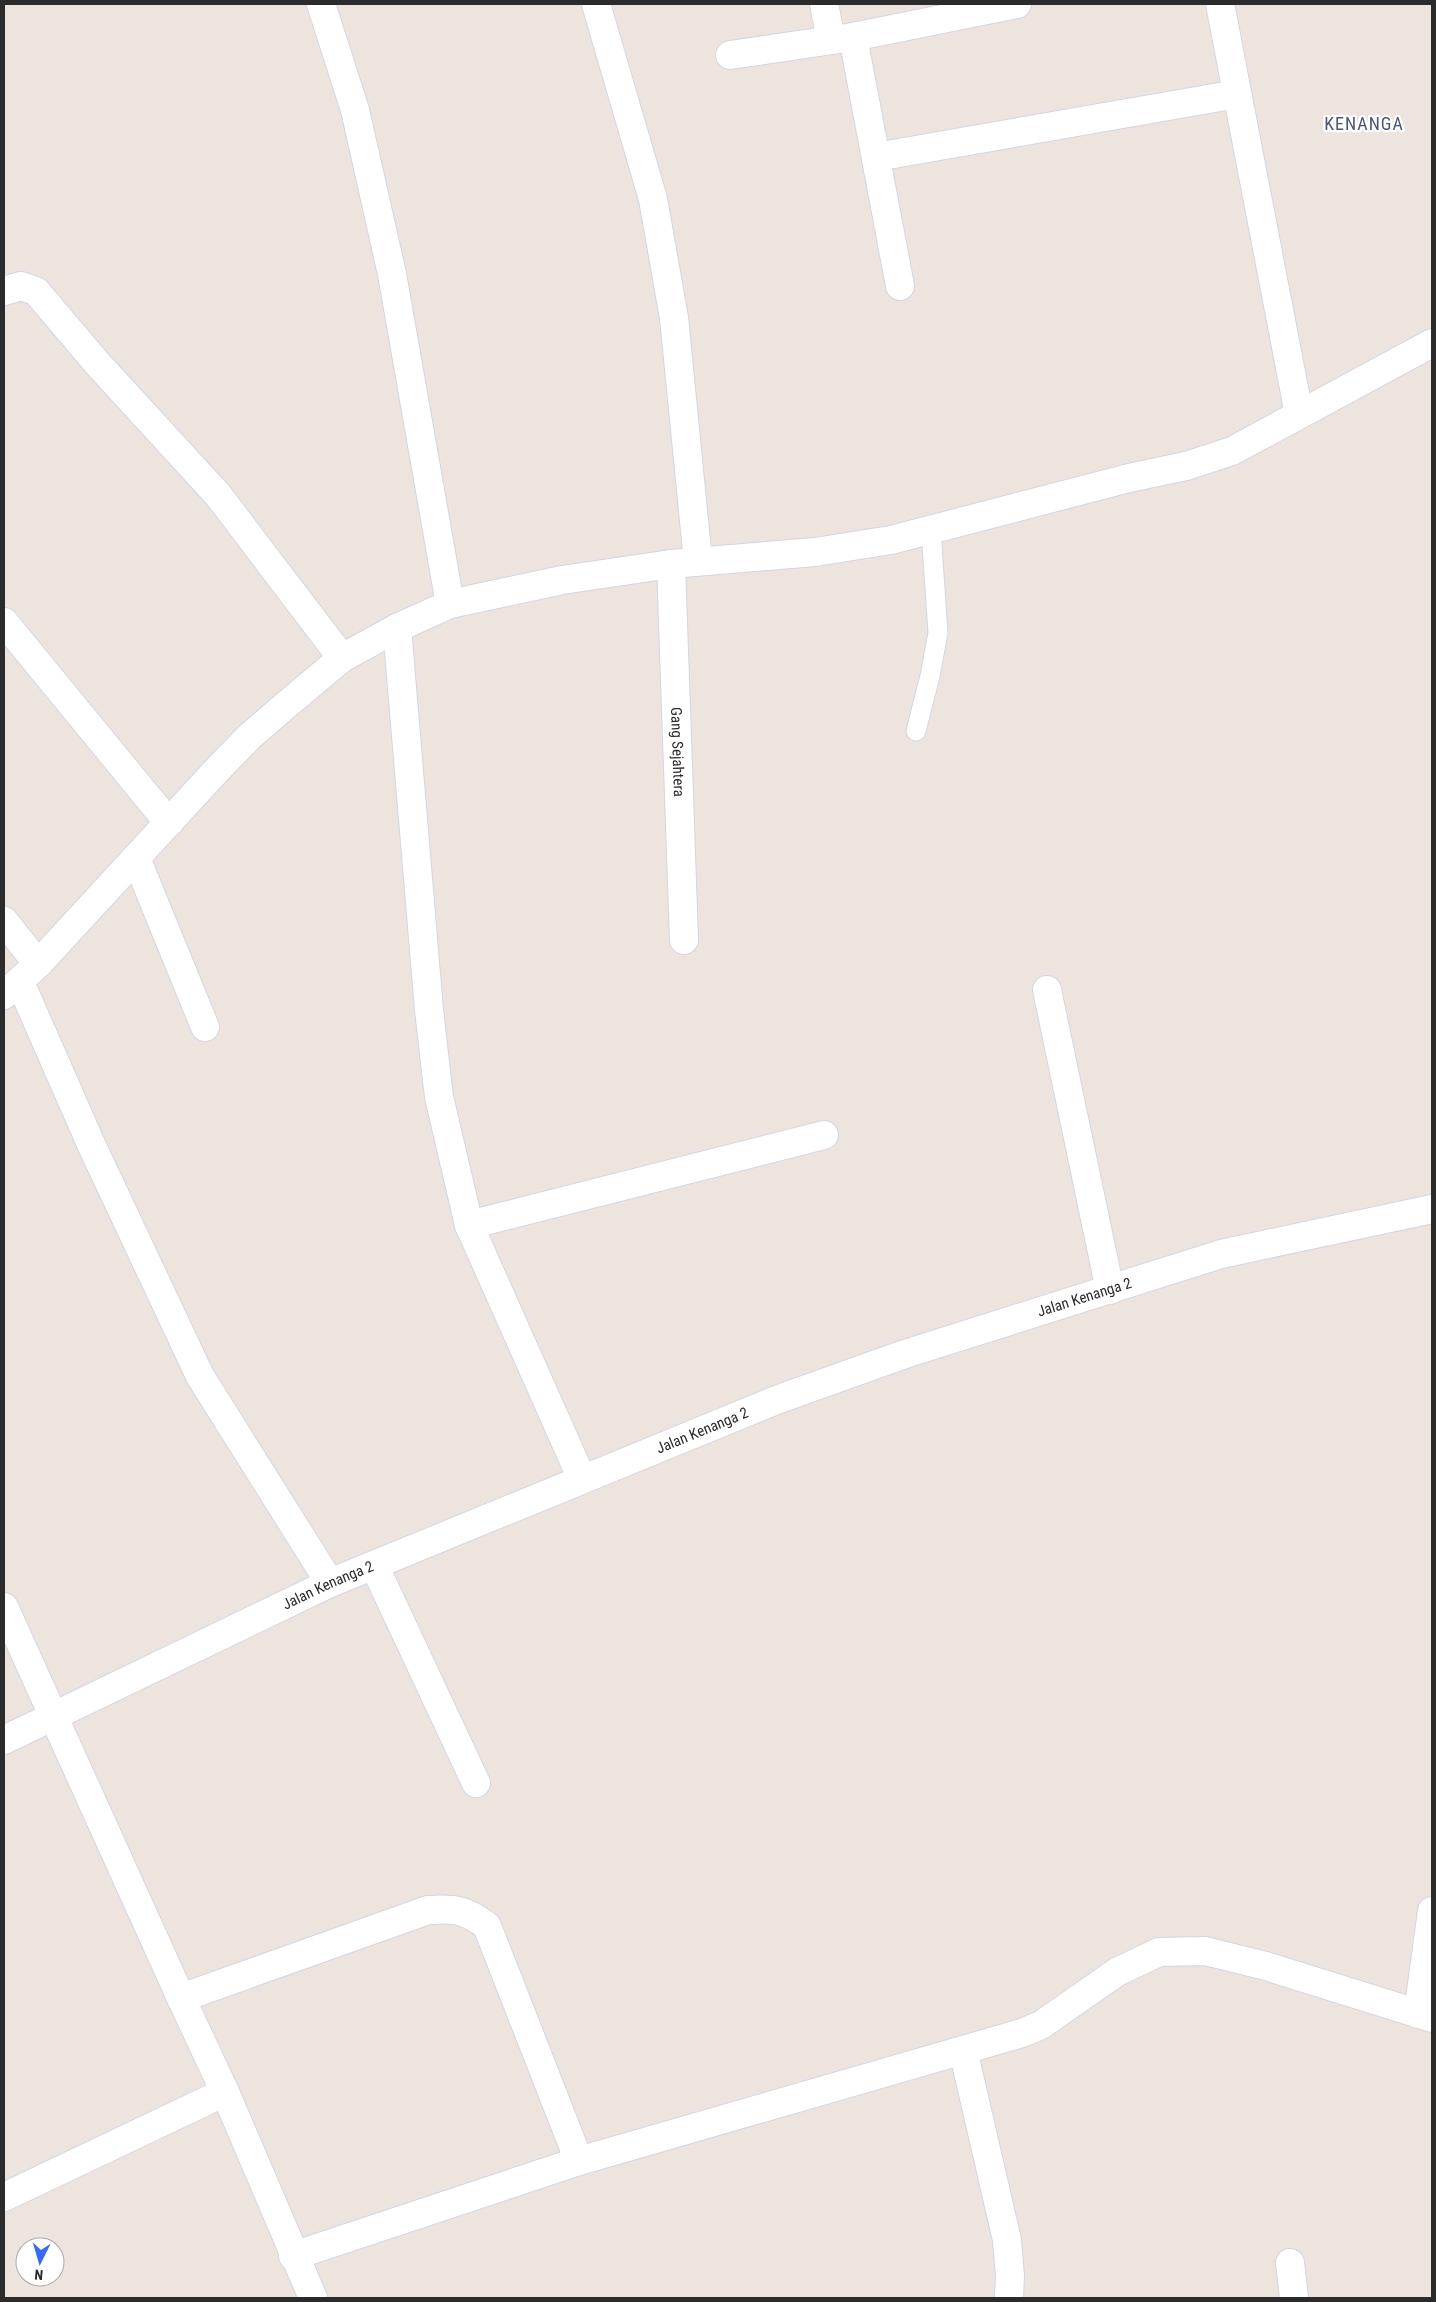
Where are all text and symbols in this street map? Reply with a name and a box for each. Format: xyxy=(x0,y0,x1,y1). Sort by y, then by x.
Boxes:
district label: KENANGA xyxy=(1324,113,1404,134)
street label: Gang Sejahtera xyxy=(667,707,688,797)
street label: Jalan Kenanga 2 xyxy=(1035,1274,1134,1321)
street label: Jalan Kenanga 2 xyxy=(653,1404,751,1457)
street label: Jalan Kenanga 2 xyxy=(279,1557,376,1614)
north arrow xyxy=(15,2237,65,2287)
text: N xyxy=(34,2267,44,2283)

